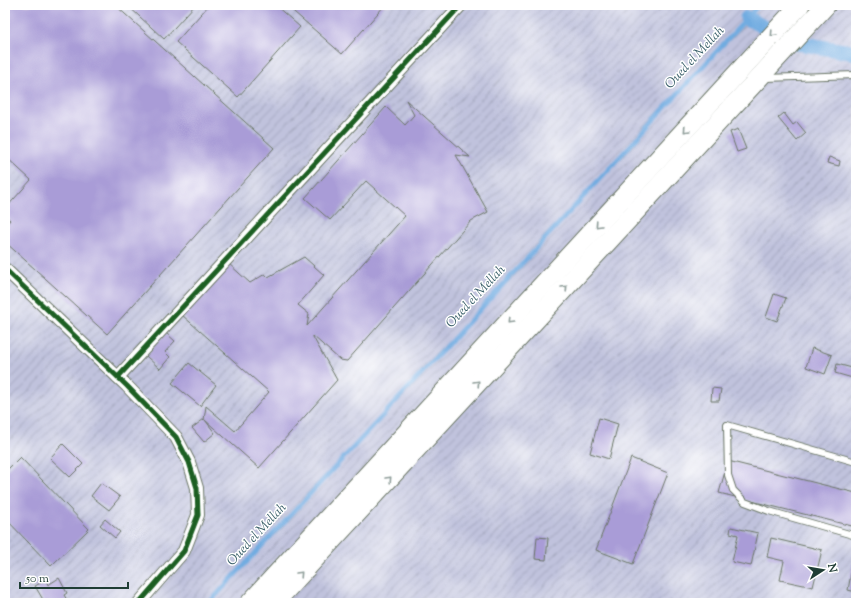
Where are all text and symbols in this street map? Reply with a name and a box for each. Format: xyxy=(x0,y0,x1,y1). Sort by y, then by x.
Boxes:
water label: Oued el Mellah xyxy=(661,22,729,93)
one-way arrow xyxy=(771,29,778,37)
one-way arrow xyxy=(683,125,690,132)
one-way arrow xyxy=(595,220,602,228)
water label: Oued el Mellah xyxy=(442,261,510,332)
one-way arrow xyxy=(560,285,568,293)
one-way arrow xyxy=(507,316,514,324)
one-way arrow xyxy=(472,381,479,388)
one-way arrow xyxy=(384,476,391,484)
water label: Oued el Mellah xyxy=(223,499,291,570)
north arrow xyxy=(803,550,843,590)
text: N xyxy=(823,561,841,574)
scale bar xyxy=(20,564,128,590)
text: 50 m xyxy=(25,570,49,588)
one-way arrow xyxy=(296,571,303,579)

